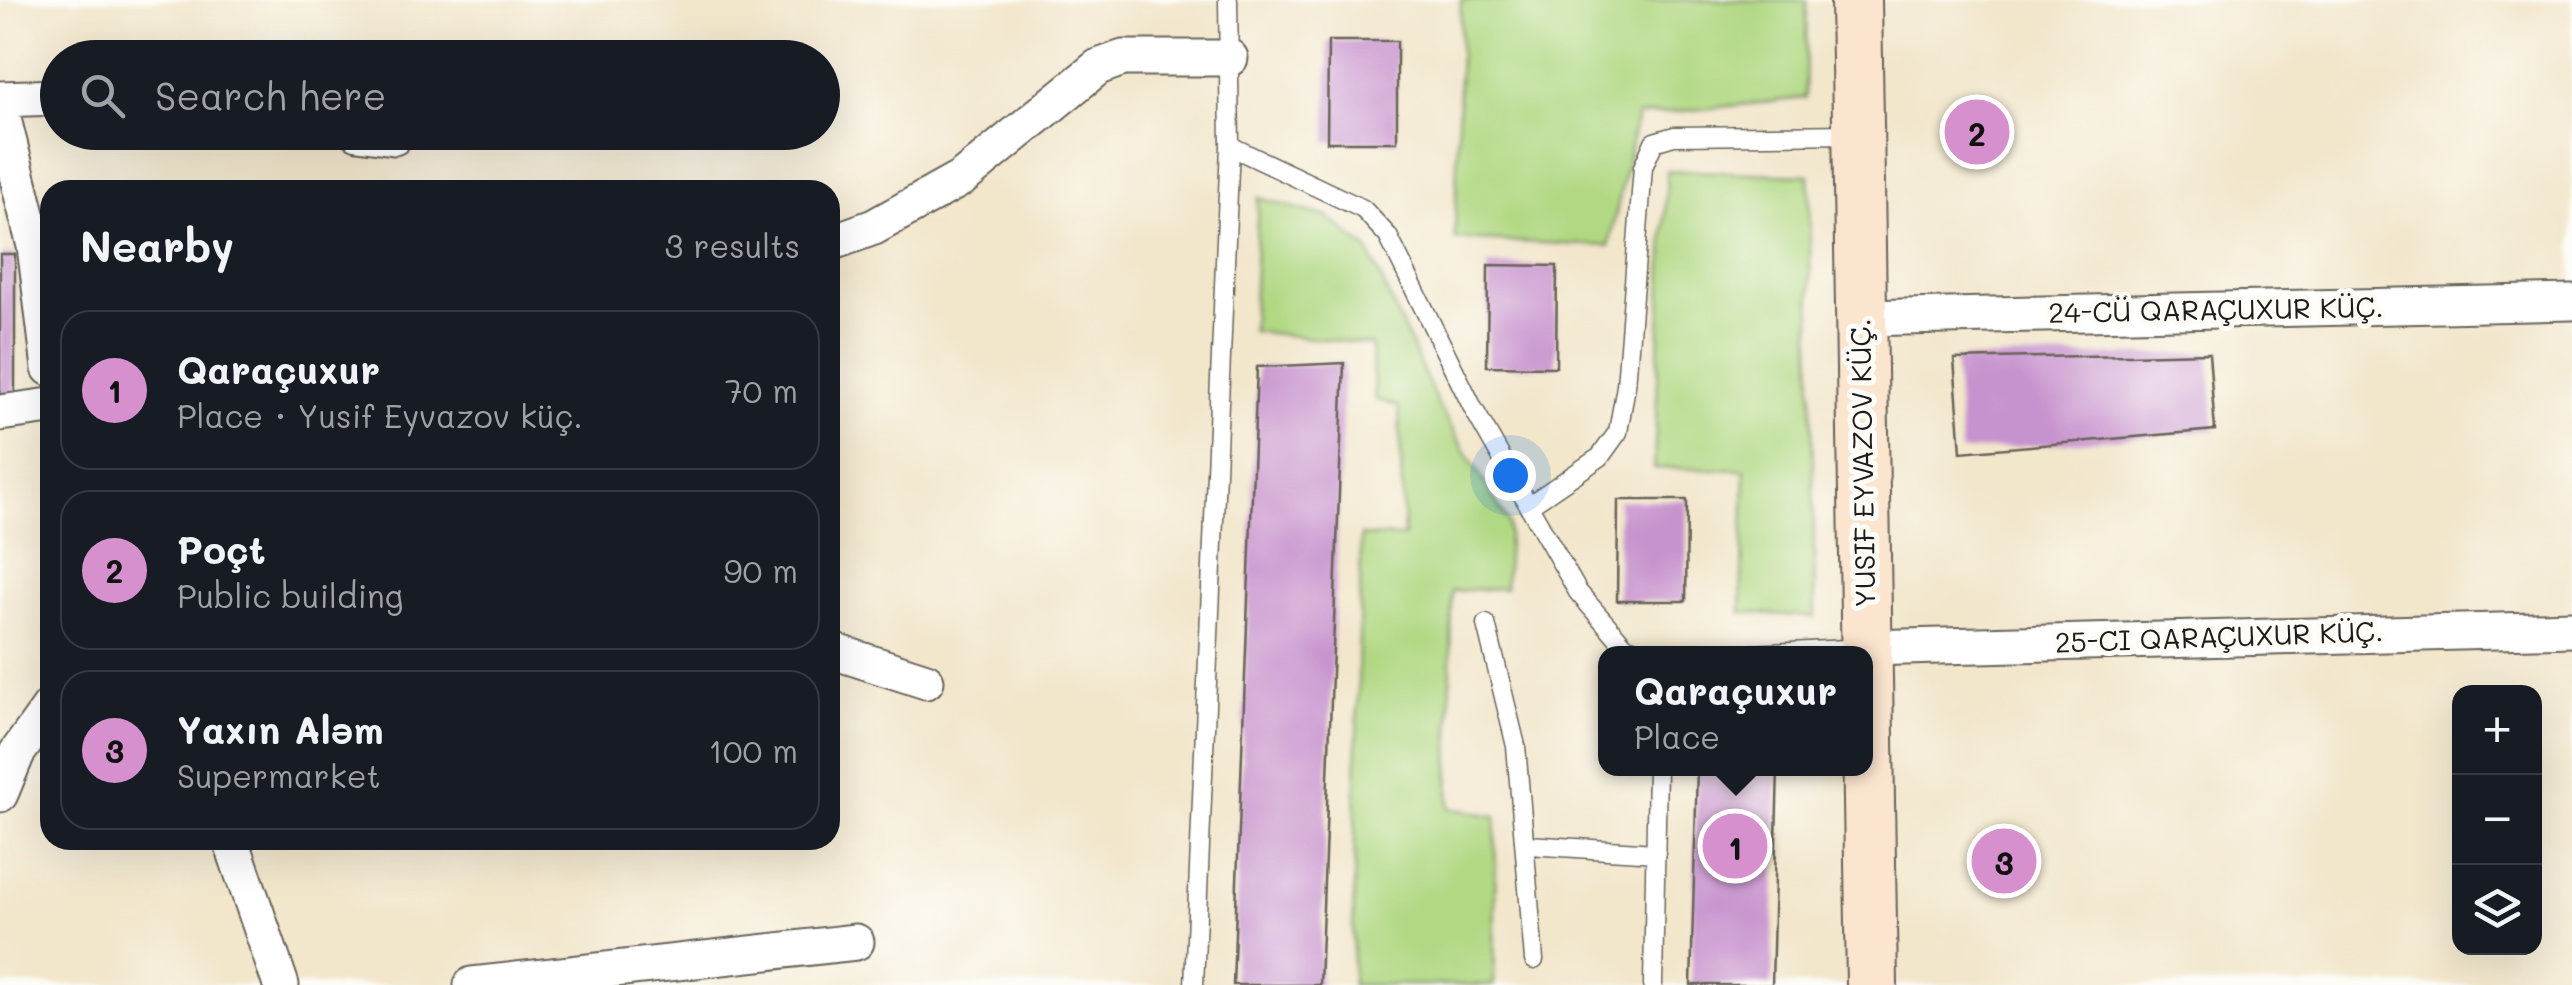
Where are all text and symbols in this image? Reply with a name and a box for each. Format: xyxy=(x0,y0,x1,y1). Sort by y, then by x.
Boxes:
search box xyxy=(40,40,840,150)
icon: search xyxy=(75,68,130,123)
text: Search here xyxy=(155,70,386,120)
pin: 2 xyxy=(1944,94,2010,170)
text: Nearby xyxy=(80,218,234,273)
text: 3 results xyxy=(664,224,800,266)
street label: 24-CÜ QARAÇUXUR KÜÇ. xyxy=(2048,288,2384,330)
street label: YUSIF EYVAZOV KÜÇ. xyxy=(1841,318,1883,608)
text: Qaraçuxur xyxy=(177,344,380,394)
text: 1 xyxy=(107,369,122,411)
text: 70 m xyxy=(725,369,798,411)
text: Place · Yusif Eyvazov küç. xyxy=(177,394,583,436)
your location xyxy=(1485,450,1536,501)
text: Poçt xyxy=(177,524,266,574)
text: 2 xyxy=(106,549,123,591)
text: 90 m xyxy=(724,549,798,591)
text: Public building xyxy=(177,574,403,616)
street label: 25-CI QARAÇUXUR KÜÇ. xyxy=(2054,612,2384,660)
popup xyxy=(1598,646,1873,776)
text: Qaraçuxur xyxy=(1634,665,1837,715)
map controls xyxy=(2452,685,2542,955)
button: + xyxy=(2452,685,2542,775)
text: Yaxın Aləm xyxy=(177,704,384,754)
text: Place xyxy=(1634,715,1720,757)
text: 3 xyxy=(105,729,124,771)
text: 100 m xyxy=(708,729,798,771)
text: Supermarket xyxy=(177,754,381,796)
button: − xyxy=(2452,775,2542,865)
pin: 1 xyxy=(1702,808,1768,884)
pin: 3 xyxy=(1972,824,2036,898)
button: layers xyxy=(2452,865,2542,955)

